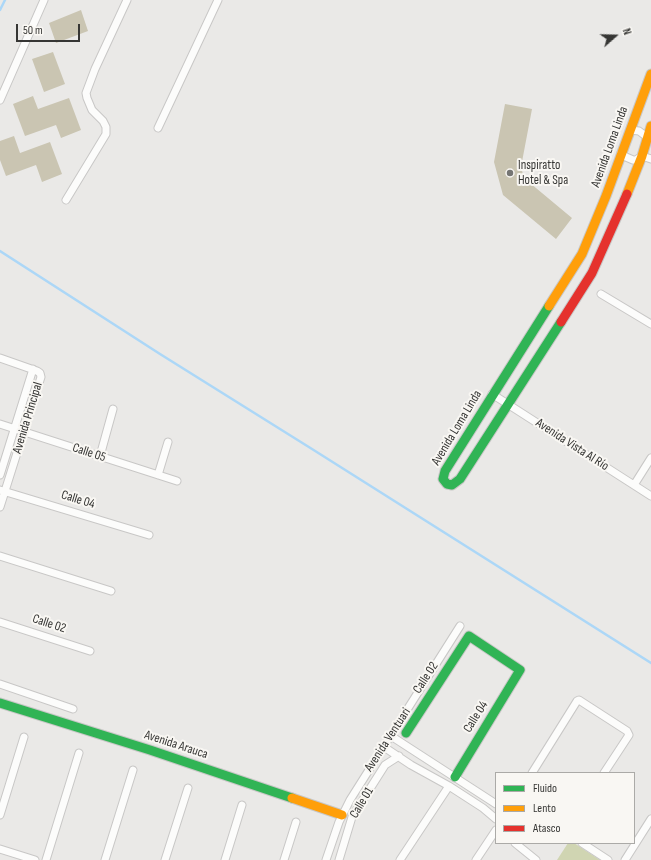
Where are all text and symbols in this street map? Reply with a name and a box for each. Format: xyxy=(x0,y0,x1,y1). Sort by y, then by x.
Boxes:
scale bar xyxy=(18,16,82,42)
north arrow xyxy=(595,16,635,56)
text: 50 m xyxy=(23,23,43,38)
text: N xyxy=(620,27,634,37)
street label: Avenida Loma Linda xyxy=(588,105,632,189)
place label: Inspiratto Hotel & Spa xyxy=(518,158,568,189)
marker: Inspiratto Hotel & Spa xyxy=(505,168,515,178)
street label: Avenida Principal xyxy=(10,381,46,455)
street label: Avenida Loma Linda xyxy=(428,388,486,468)
street label: Avenida Vista Al Río xyxy=(533,416,611,474)
street label: Calle 05 xyxy=(70,440,108,466)
street label: Calle 04 xyxy=(59,488,97,512)
street label: Calle 02 xyxy=(30,611,68,637)
street label: Calle 02 xyxy=(410,659,442,697)
street label: Calle 04 xyxy=(460,698,492,736)
street label: Avenida Ventuari xyxy=(362,705,414,775)
street label: Avenida Arauca xyxy=(142,727,210,763)
legend xyxy=(495,772,635,844)
text: Fluido xyxy=(533,781,557,796)
street label: Calle 01 xyxy=(347,785,377,821)
text: Lento xyxy=(533,801,556,816)
text: Atasco xyxy=(533,821,560,836)

